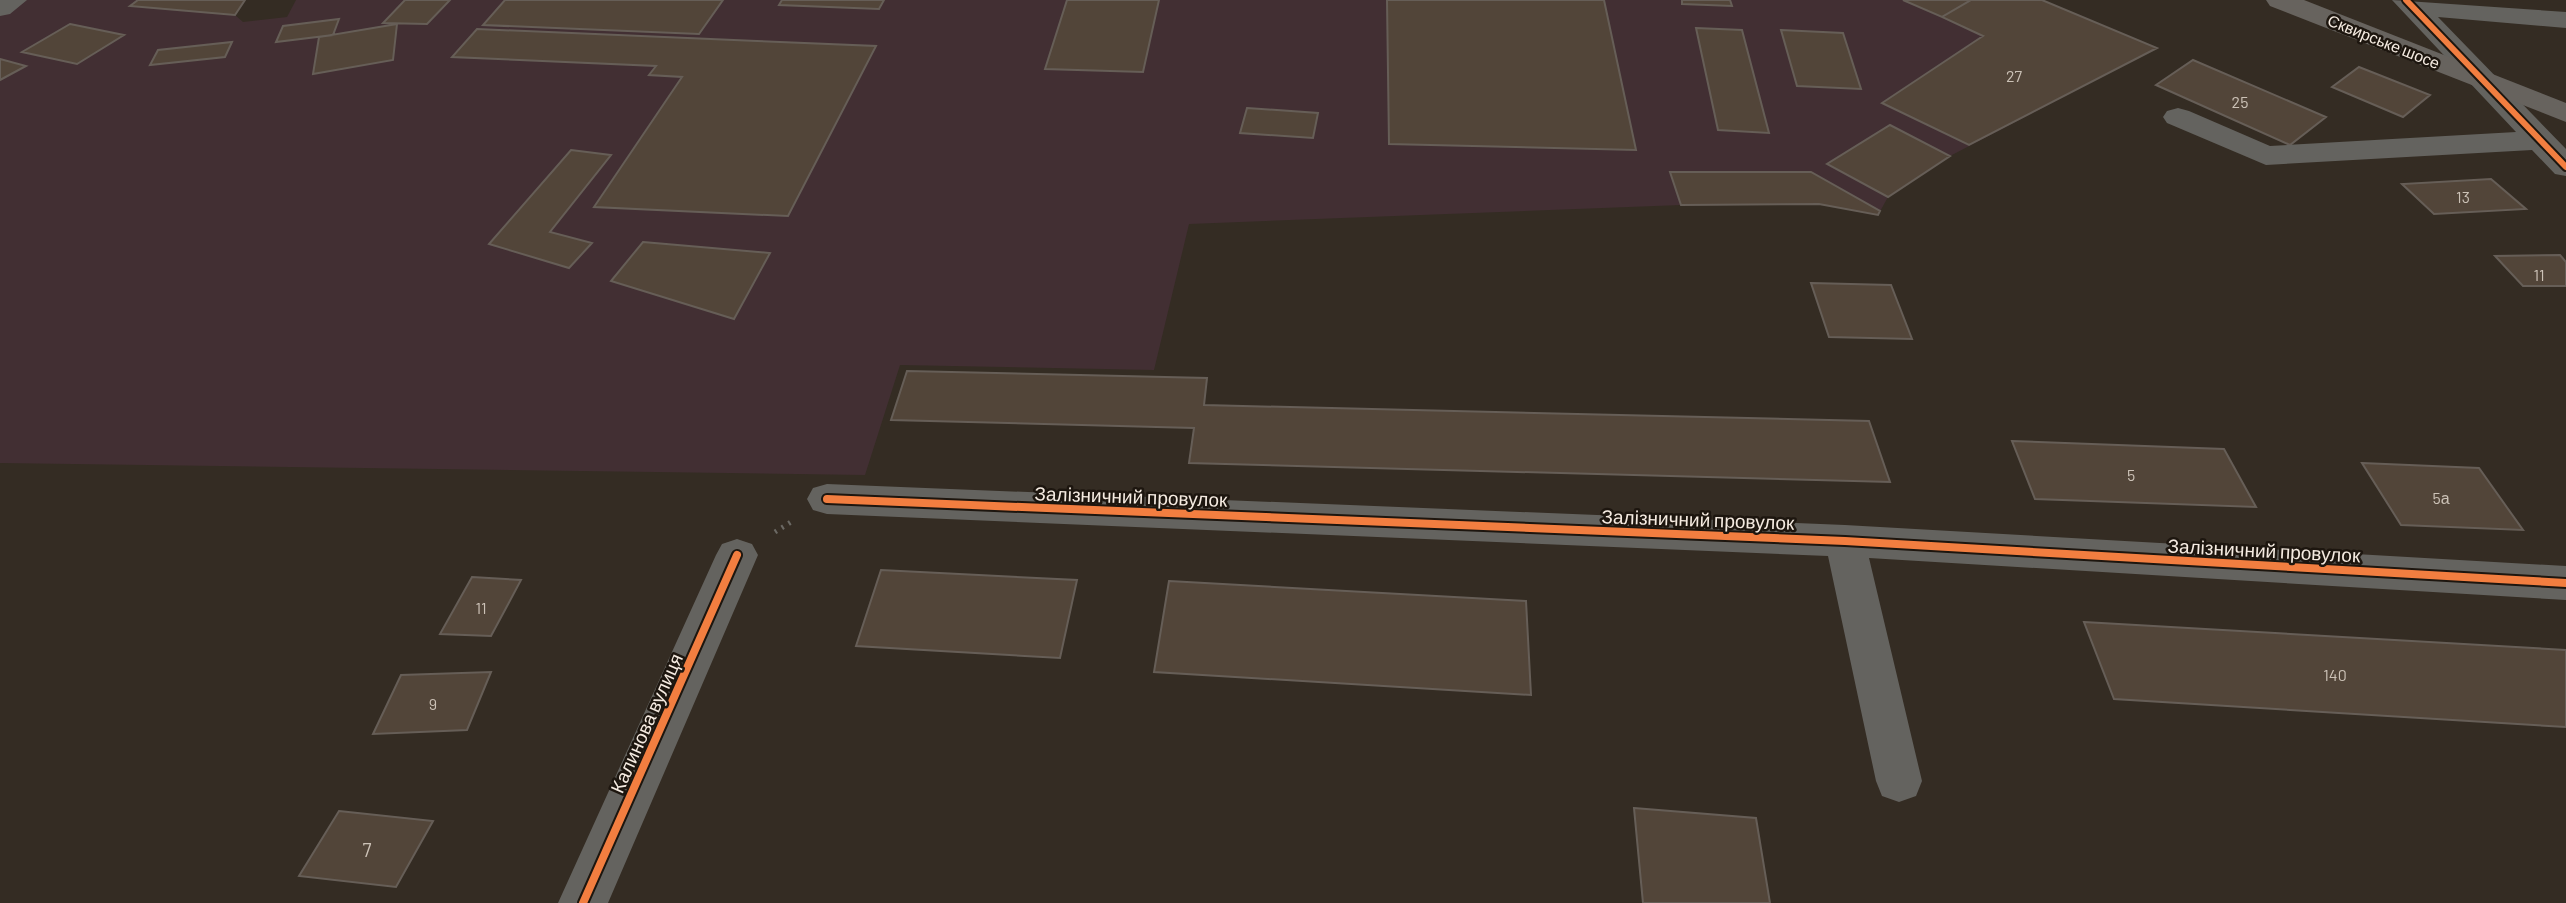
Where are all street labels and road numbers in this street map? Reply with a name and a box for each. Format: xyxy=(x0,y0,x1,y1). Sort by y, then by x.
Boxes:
street label: Сквирське шосе xyxy=(2325,10,2443,72)
street label: Залізничний провулок xyxy=(1034,481,1228,511)
street label: Залізничний провулок xyxy=(1601,504,1795,534)
street label: Залізничний провулок xyxy=(2167,533,2362,567)
street label: Калинова вулиця xyxy=(605,650,687,796)

